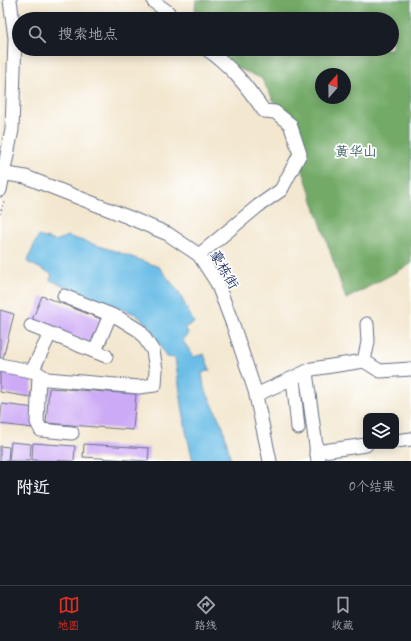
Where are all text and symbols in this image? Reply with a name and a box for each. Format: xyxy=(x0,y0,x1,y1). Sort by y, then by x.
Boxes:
search box xyxy=(12,12,399,56)
icon: search xyxy=(26,23,48,45)
text: 搜索地点 xyxy=(58,25,118,45)
north arrow xyxy=(315,68,351,104)
park label: 黄华山 xyxy=(335,143,377,161)
street label: 豪栋街 xyxy=(206,247,242,293)
map controls xyxy=(363,413,399,449)
button: layers xyxy=(363,413,399,449)
text: 附近 xyxy=(16,477,50,499)
text: 0个结果 xyxy=(349,479,395,496)
tab: 地图 xyxy=(58,594,80,633)
tab: 路线 xyxy=(195,594,217,633)
tab: 收藏 xyxy=(332,594,354,633)

